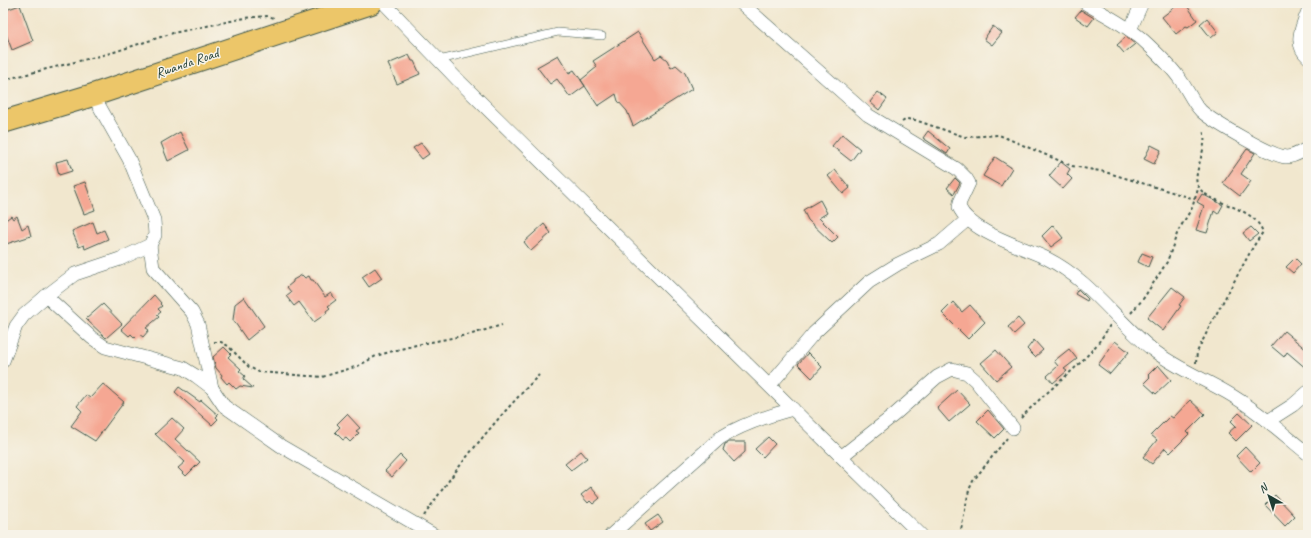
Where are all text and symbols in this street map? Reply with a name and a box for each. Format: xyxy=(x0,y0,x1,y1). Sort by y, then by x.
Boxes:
street label: Rwanda Road xyxy=(153,43,223,82)
north arrow xyxy=(1249,476,1289,516)
text: N xyxy=(1256,479,1271,496)

